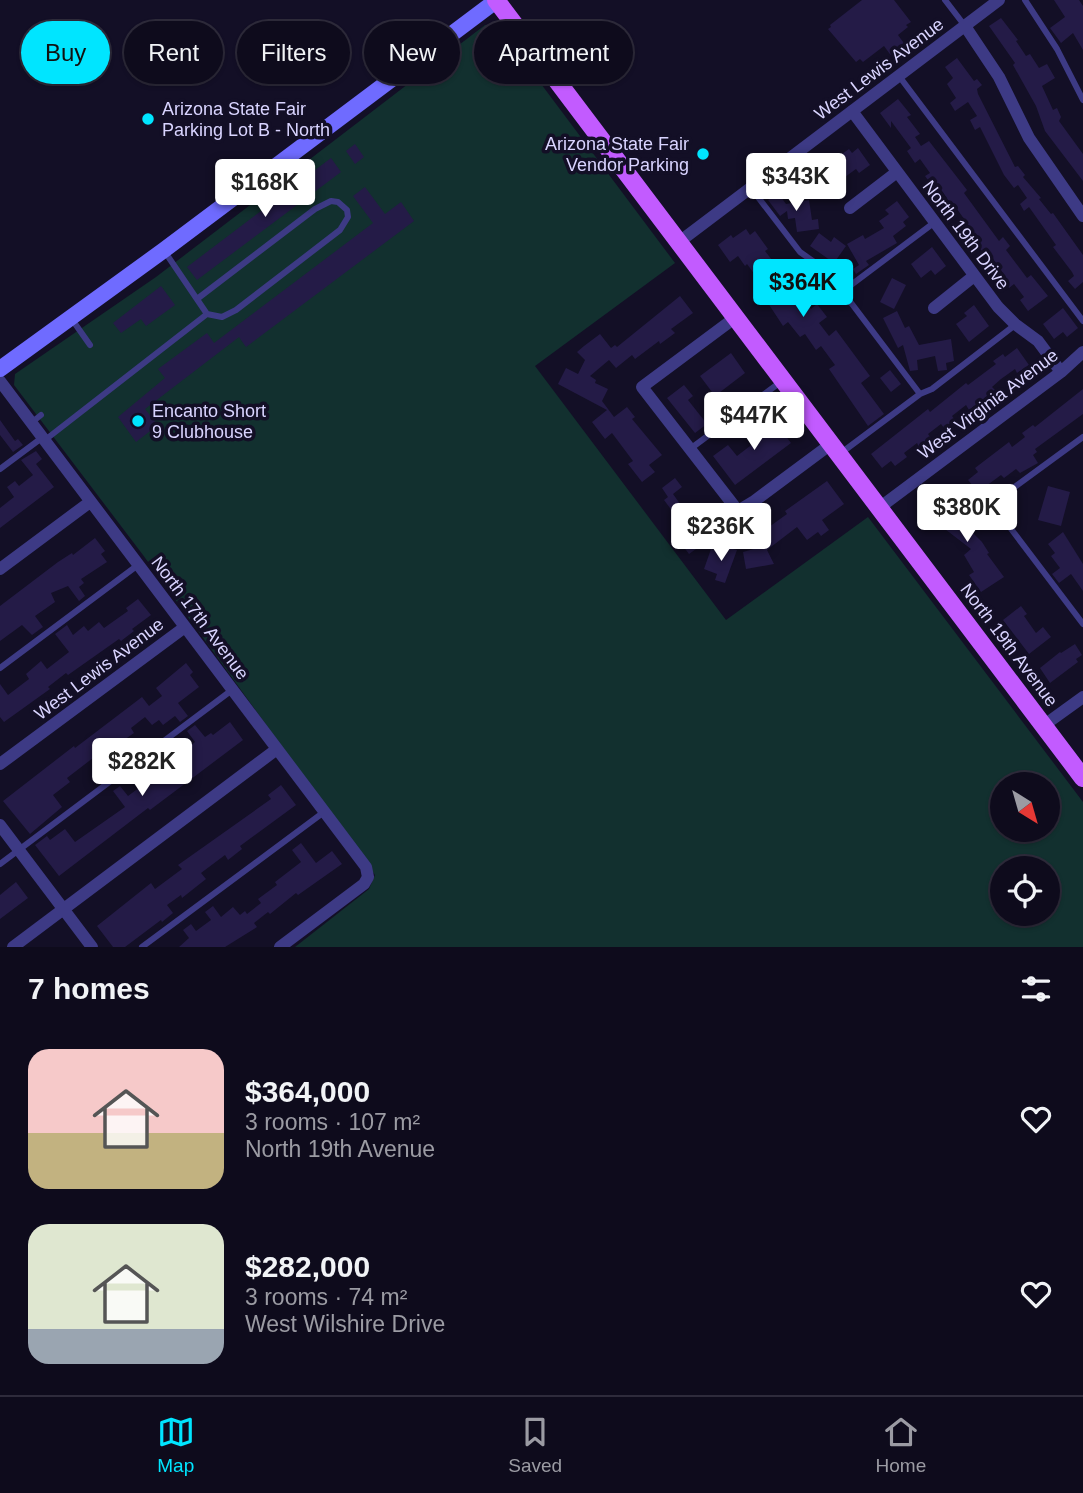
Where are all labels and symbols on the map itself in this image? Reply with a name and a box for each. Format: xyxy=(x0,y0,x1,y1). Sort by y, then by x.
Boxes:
street label: West Lewis Avenue xyxy=(811,14,947,124)
place label: Arizona State Fair Parking Lot B - North xyxy=(162,99,330,140)
marker: Arizona State Fair Parking Lot B - North xyxy=(140,111,156,127)
place label: Arizona State Fair Vendor Parking xyxy=(545,134,689,175)
marker: Arizona State Fair Vendor Parking xyxy=(695,146,711,162)
pin: $343K xyxy=(747,154,845,213)
pin: $168K xyxy=(216,160,314,219)
street label: North 19th Drive xyxy=(919,177,1013,293)
pin: $364K xyxy=(754,260,852,319)
street label: West Virginia Avenue xyxy=(914,345,1062,463)
pin: $447K xyxy=(705,392,803,452)
place label: Encanto Short 9 Clubhouse xyxy=(152,401,266,442)
marker: Encanto Short 9 Clubhouse xyxy=(130,413,146,429)
pin: $380K xyxy=(918,484,1016,544)
pin: $236K xyxy=(672,504,770,563)
street label: North 17th Avenue xyxy=(147,553,253,683)
street label: North 19th Avenue xyxy=(956,580,1062,710)
street label: West Lewis Avenue xyxy=(31,614,167,724)
pin: $282K xyxy=(93,738,191,798)
north arrow xyxy=(990,772,1060,842)

